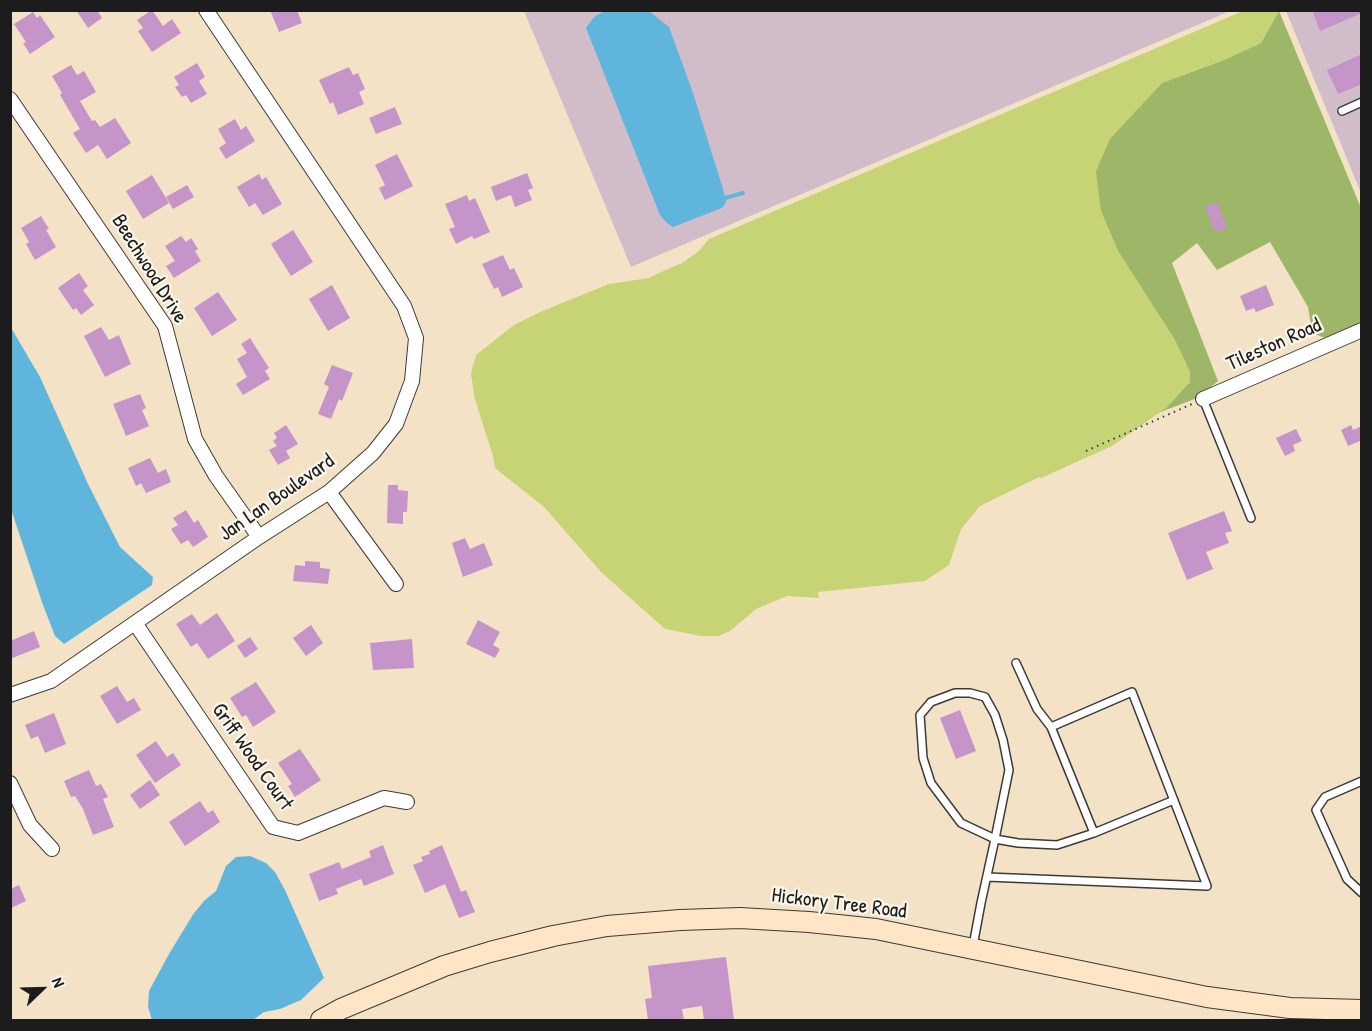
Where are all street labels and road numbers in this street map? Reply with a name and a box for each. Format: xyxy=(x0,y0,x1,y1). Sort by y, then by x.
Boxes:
street label: Beechwood Drive xyxy=(106,210,192,328)
street label: Tileston Road xyxy=(1223,313,1325,377)
street label: Jan Lan Boulevard xyxy=(214,449,340,547)
street label: Griff Wood Court xyxy=(206,698,298,816)
street label: Hickory Tree Road xyxy=(770,883,908,925)

